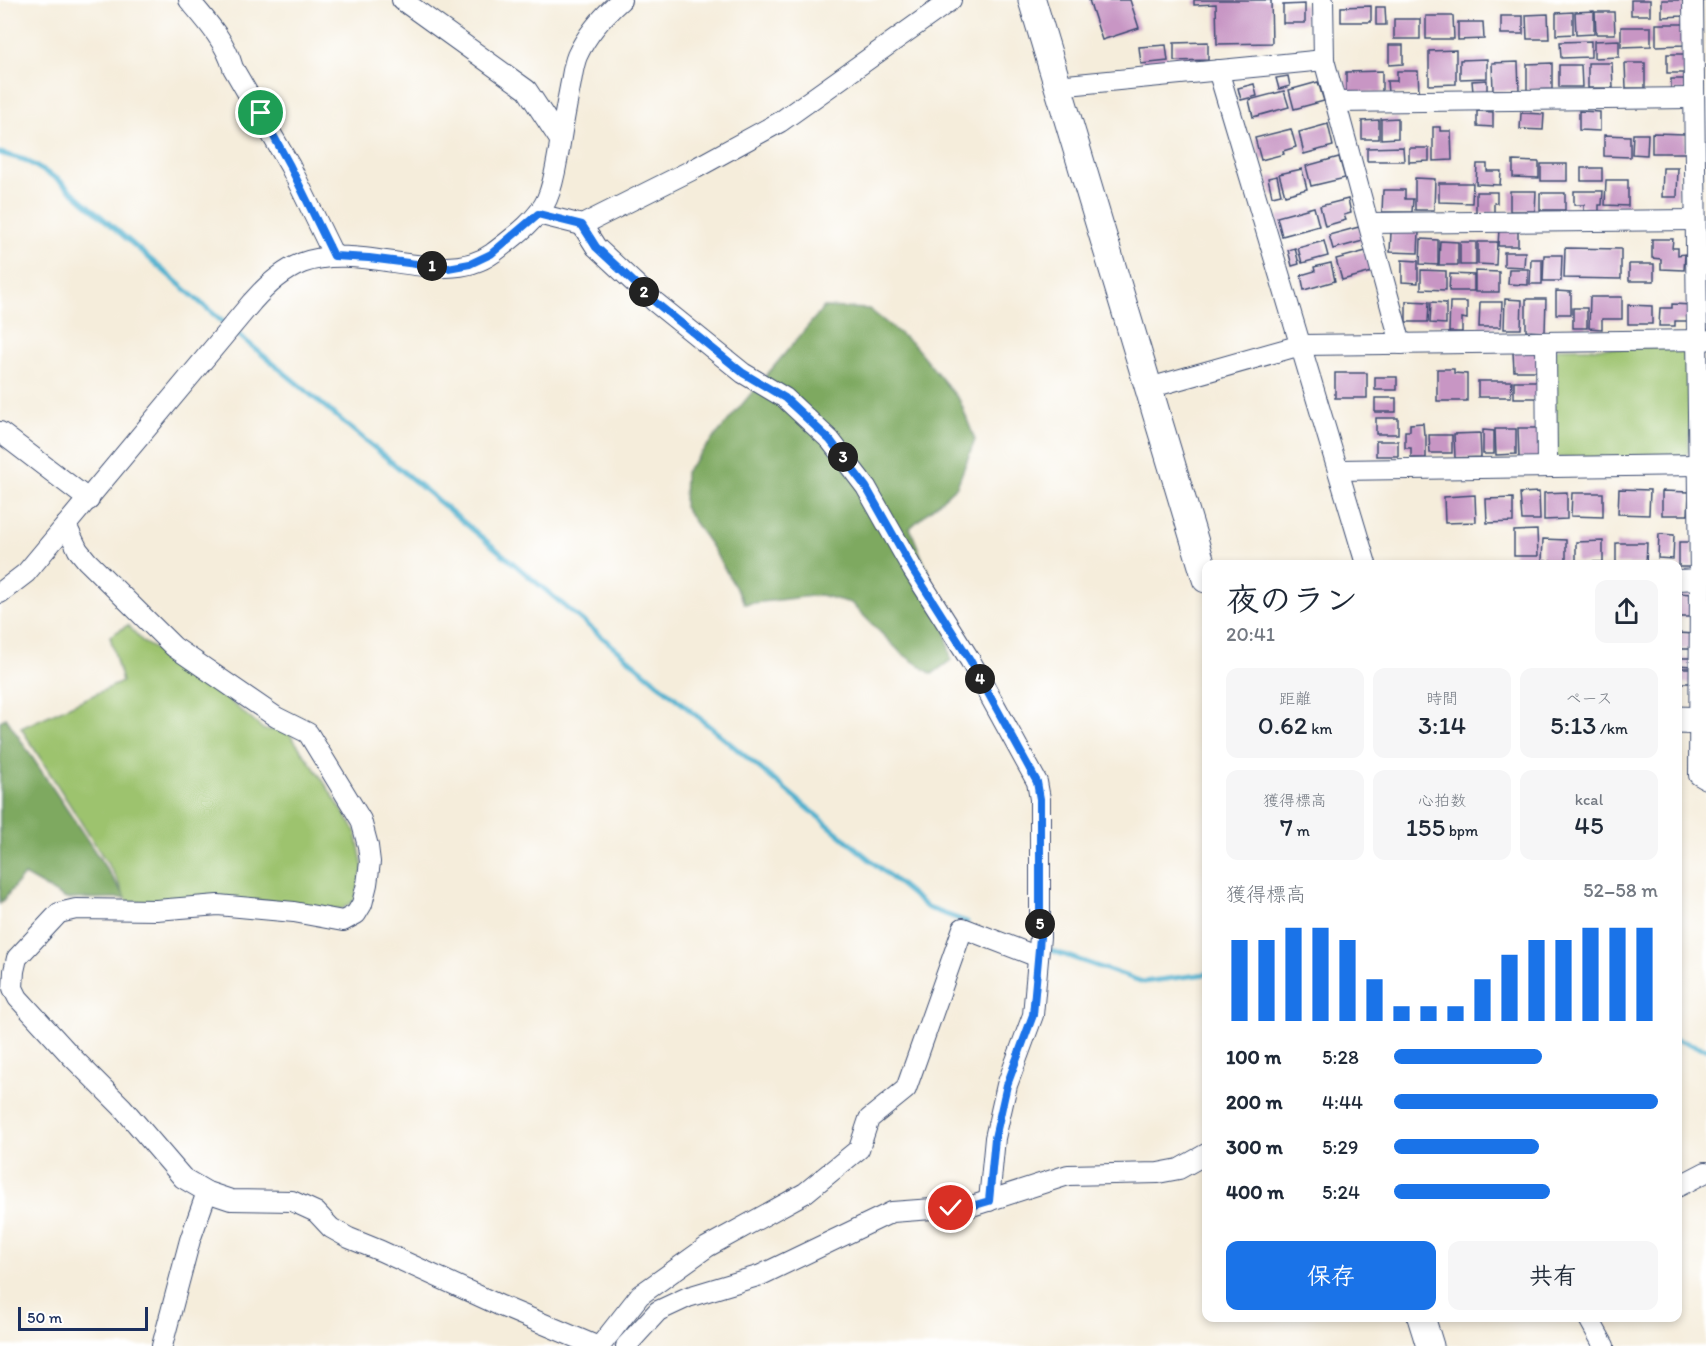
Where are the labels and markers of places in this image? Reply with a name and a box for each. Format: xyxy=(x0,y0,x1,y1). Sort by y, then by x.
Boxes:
pin xyxy=(235,87,286,138)
pin: 1 xyxy=(417,251,447,281)
pin: 2 xyxy=(629,277,659,307)
pin: 3 xyxy=(828,442,858,472)
pin: 4 xyxy=(965,664,995,694)
pin: 5 xyxy=(1025,909,1055,939)
pin xyxy=(925,1182,976,1233)

